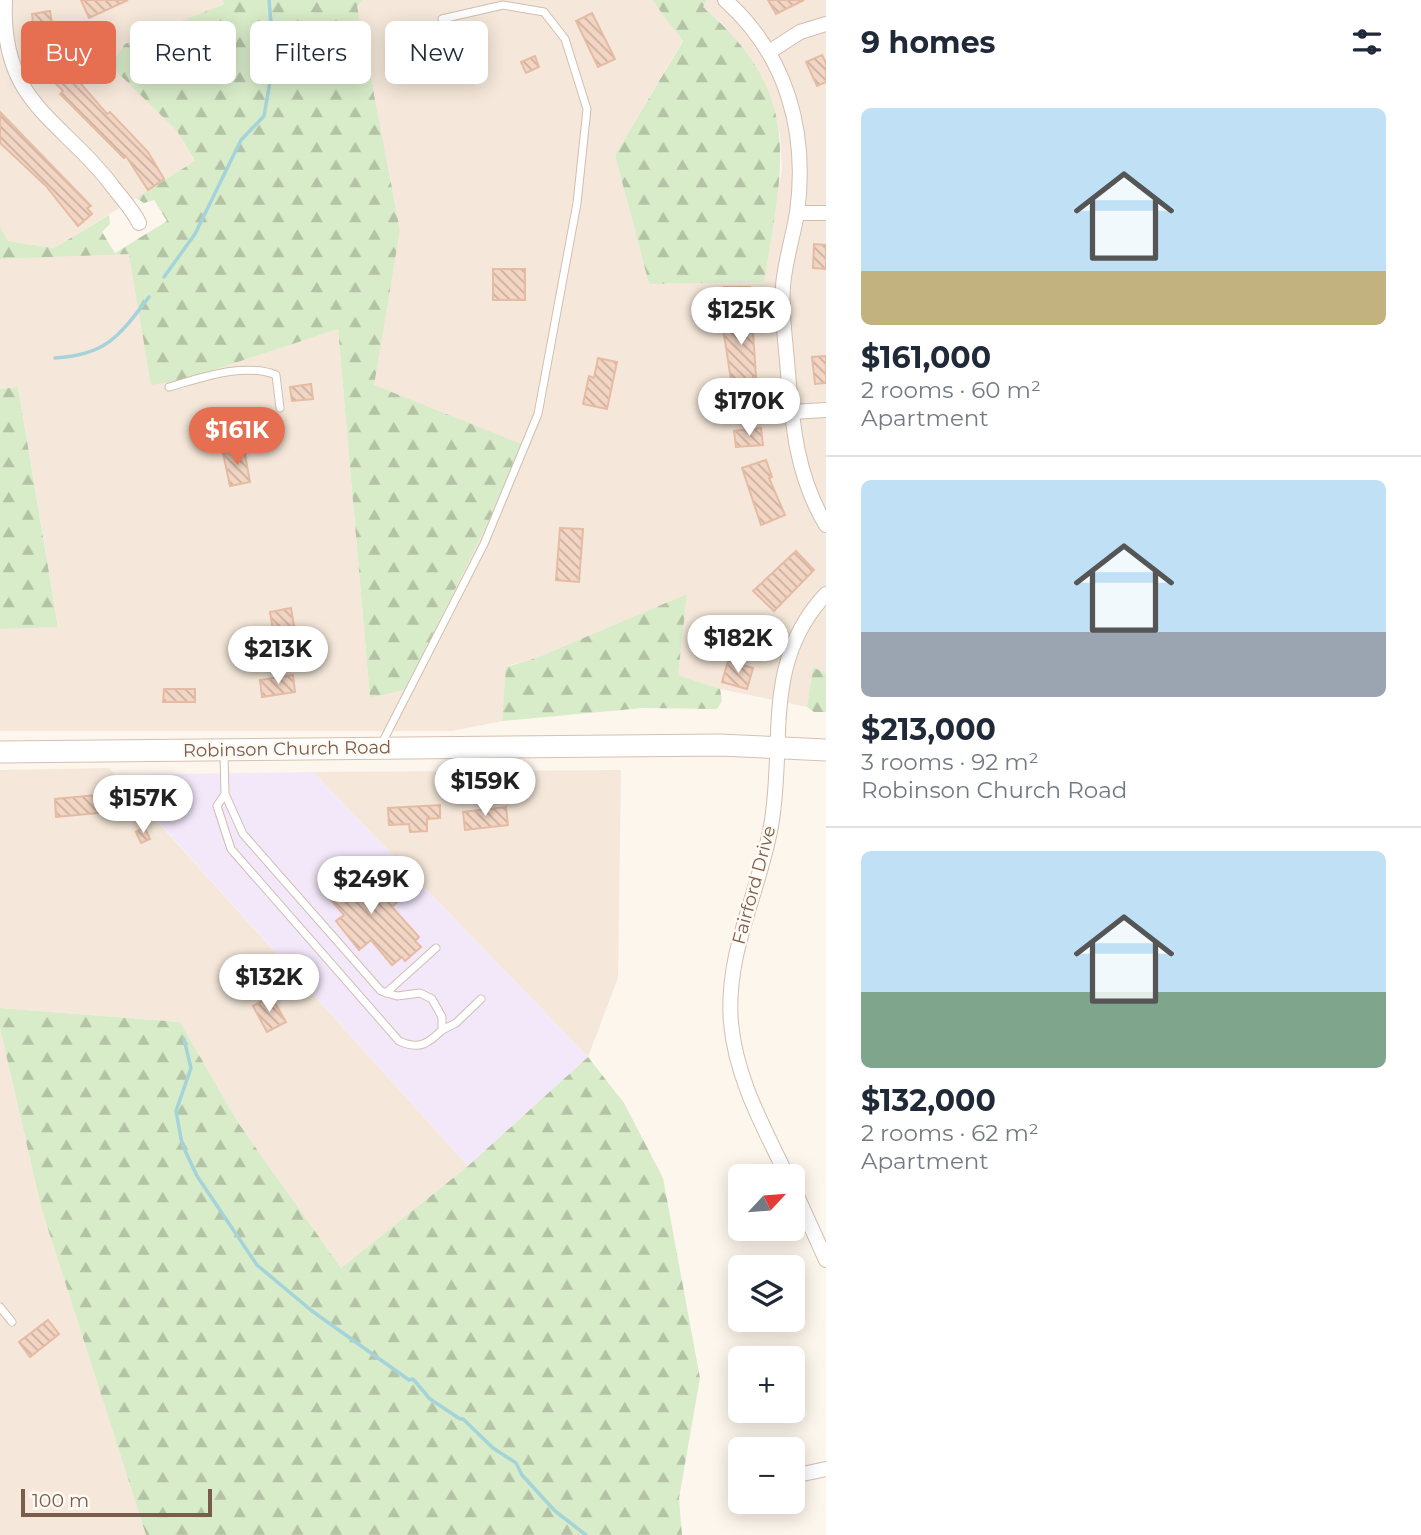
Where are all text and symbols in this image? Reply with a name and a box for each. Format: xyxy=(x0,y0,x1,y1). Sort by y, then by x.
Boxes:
chip: Buy xyxy=(21,21,116,84)
chip: Rent xyxy=(130,21,236,84)
chip: Filters xyxy=(250,21,371,84)
chip: New xyxy=(385,21,488,84)
icon: filters xyxy=(1348,23,1386,61)
text: 9 homes xyxy=(861,24,996,61)
icon: home xyxy=(1061,153,1187,279)
pin: $125K xyxy=(692,288,790,347)
text: $125K xyxy=(707,296,775,324)
text: $161,000 xyxy=(861,339,991,376)
text: 2 rooms · 60 m² xyxy=(861,376,1041,404)
pin: $170K xyxy=(700,378,798,438)
text: $170K xyxy=(714,387,784,415)
text: Apartment xyxy=(861,404,989,432)
pin: $161K xyxy=(188,407,286,467)
text: $161K xyxy=(205,416,269,444)
icon: home xyxy=(1061,525,1187,651)
pin: $182K xyxy=(689,616,787,675)
text: $182K xyxy=(703,624,773,652)
pin: $213K xyxy=(229,626,327,686)
text: $213K xyxy=(244,635,312,663)
text: $213,000 xyxy=(861,711,996,748)
street label: Robinson Church Road xyxy=(183,736,391,762)
text: 3 rooms · 92 m² xyxy=(861,748,1039,776)
pin: $159K xyxy=(436,758,534,818)
text: $159K xyxy=(451,767,519,795)
pin: $157K xyxy=(94,776,192,835)
text: Robinson Church Road xyxy=(861,776,1127,804)
text: $157K xyxy=(109,784,177,812)
street label: Fairford Drive xyxy=(728,823,780,947)
pin: $249K xyxy=(322,856,420,916)
text: $249K xyxy=(333,865,409,893)
icon: home xyxy=(1061,896,1187,1022)
pin: $132K xyxy=(220,954,318,1014)
text: $132K xyxy=(235,963,303,991)
text: $132,000 xyxy=(861,1082,996,1119)
text: 2 rooms · 62 m² xyxy=(861,1119,1039,1147)
text: Apartment xyxy=(861,1147,989,1175)
north arrow xyxy=(728,1164,805,1241)
map controls xyxy=(728,1164,805,1514)
button: layers xyxy=(728,1255,805,1332)
button: + xyxy=(728,1346,805,1423)
button: − xyxy=(728,1437,805,1514)
scale bar xyxy=(21,1486,212,1518)
text: 100 m xyxy=(32,1489,89,1512)

